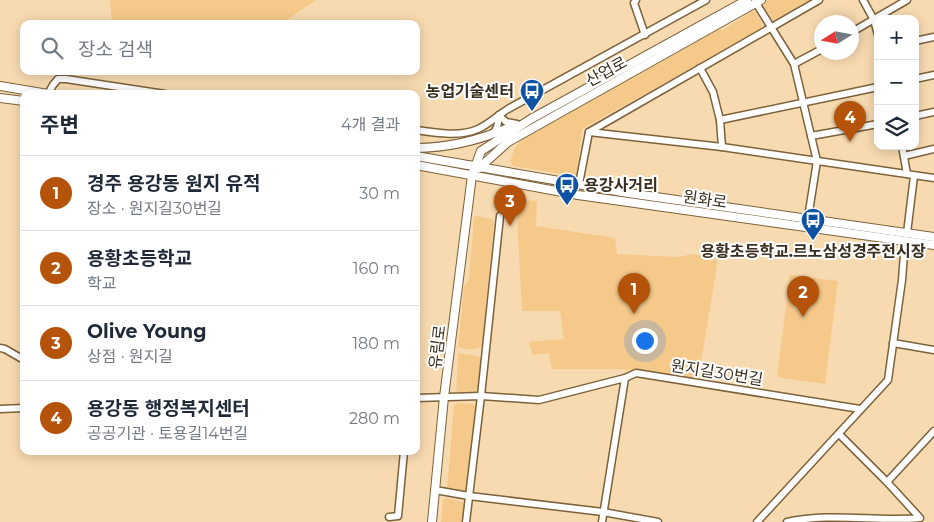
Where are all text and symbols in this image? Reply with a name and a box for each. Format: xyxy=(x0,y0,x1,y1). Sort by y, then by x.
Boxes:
north arrow xyxy=(814,15,859,60)
map controls xyxy=(874,15,919,150)
button: + xyxy=(874,15,919,60)
search box xyxy=(20,20,420,75)
icon: search xyxy=(38,34,66,62)
text: 장소 검색 xyxy=(78,38,153,61)
street label: 산업로 xyxy=(582,52,630,90)
button: − xyxy=(874,60,919,105)
bus stop icon: 농업기술센터 xyxy=(519,78,545,112)
place label: 농업기술센터 xyxy=(426,82,514,101)
pin: 4 xyxy=(834,101,866,142)
button: layers xyxy=(874,105,919,150)
text: 주변 xyxy=(40,112,79,137)
text: 4개 결과 xyxy=(341,115,400,134)
text: 경주 용강동 원지 유적 xyxy=(87,172,260,195)
bus stop icon: 용강사거리 xyxy=(554,172,580,206)
place label: 용강사거리 xyxy=(584,176,658,195)
text: 1 xyxy=(53,184,59,203)
text: 30 m xyxy=(359,184,400,203)
pin: 3 xyxy=(494,185,526,226)
street label: 원화로 xyxy=(682,187,728,212)
text: 장소 · 원지길30번길 xyxy=(87,199,222,218)
bus stop icon: 용황초등학교.르노삼성경주전시장 xyxy=(800,207,826,241)
place label: 용황초등학교.르노삼성경주전시장 xyxy=(701,242,926,261)
text: 용황초등학교 xyxy=(87,247,192,270)
text: 2 xyxy=(51,259,61,278)
text: 160 m xyxy=(353,259,400,278)
pin: 1 xyxy=(618,273,650,314)
text: 학교 xyxy=(87,274,116,293)
pin: 2 xyxy=(787,276,819,317)
text: Olive Young xyxy=(87,320,207,343)
street label: 유림로 xyxy=(425,324,450,370)
your location xyxy=(632,328,658,354)
text: 3 xyxy=(51,334,61,353)
text: 180 m xyxy=(352,334,400,353)
text: 상점 · 원지길 xyxy=(87,347,173,366)
street label: 원지길30번길 xyxy=(669,356,764,389)
text: 용강동 행정복지센터 xyxy=(87,397,250,420)
text: 4 xyxy=(50,409,62,428)
text: 280 m xyxy=(349,409,400,428)
text: 공공기관 · 토용길14번길 xyxy=(87,424,248,443)

